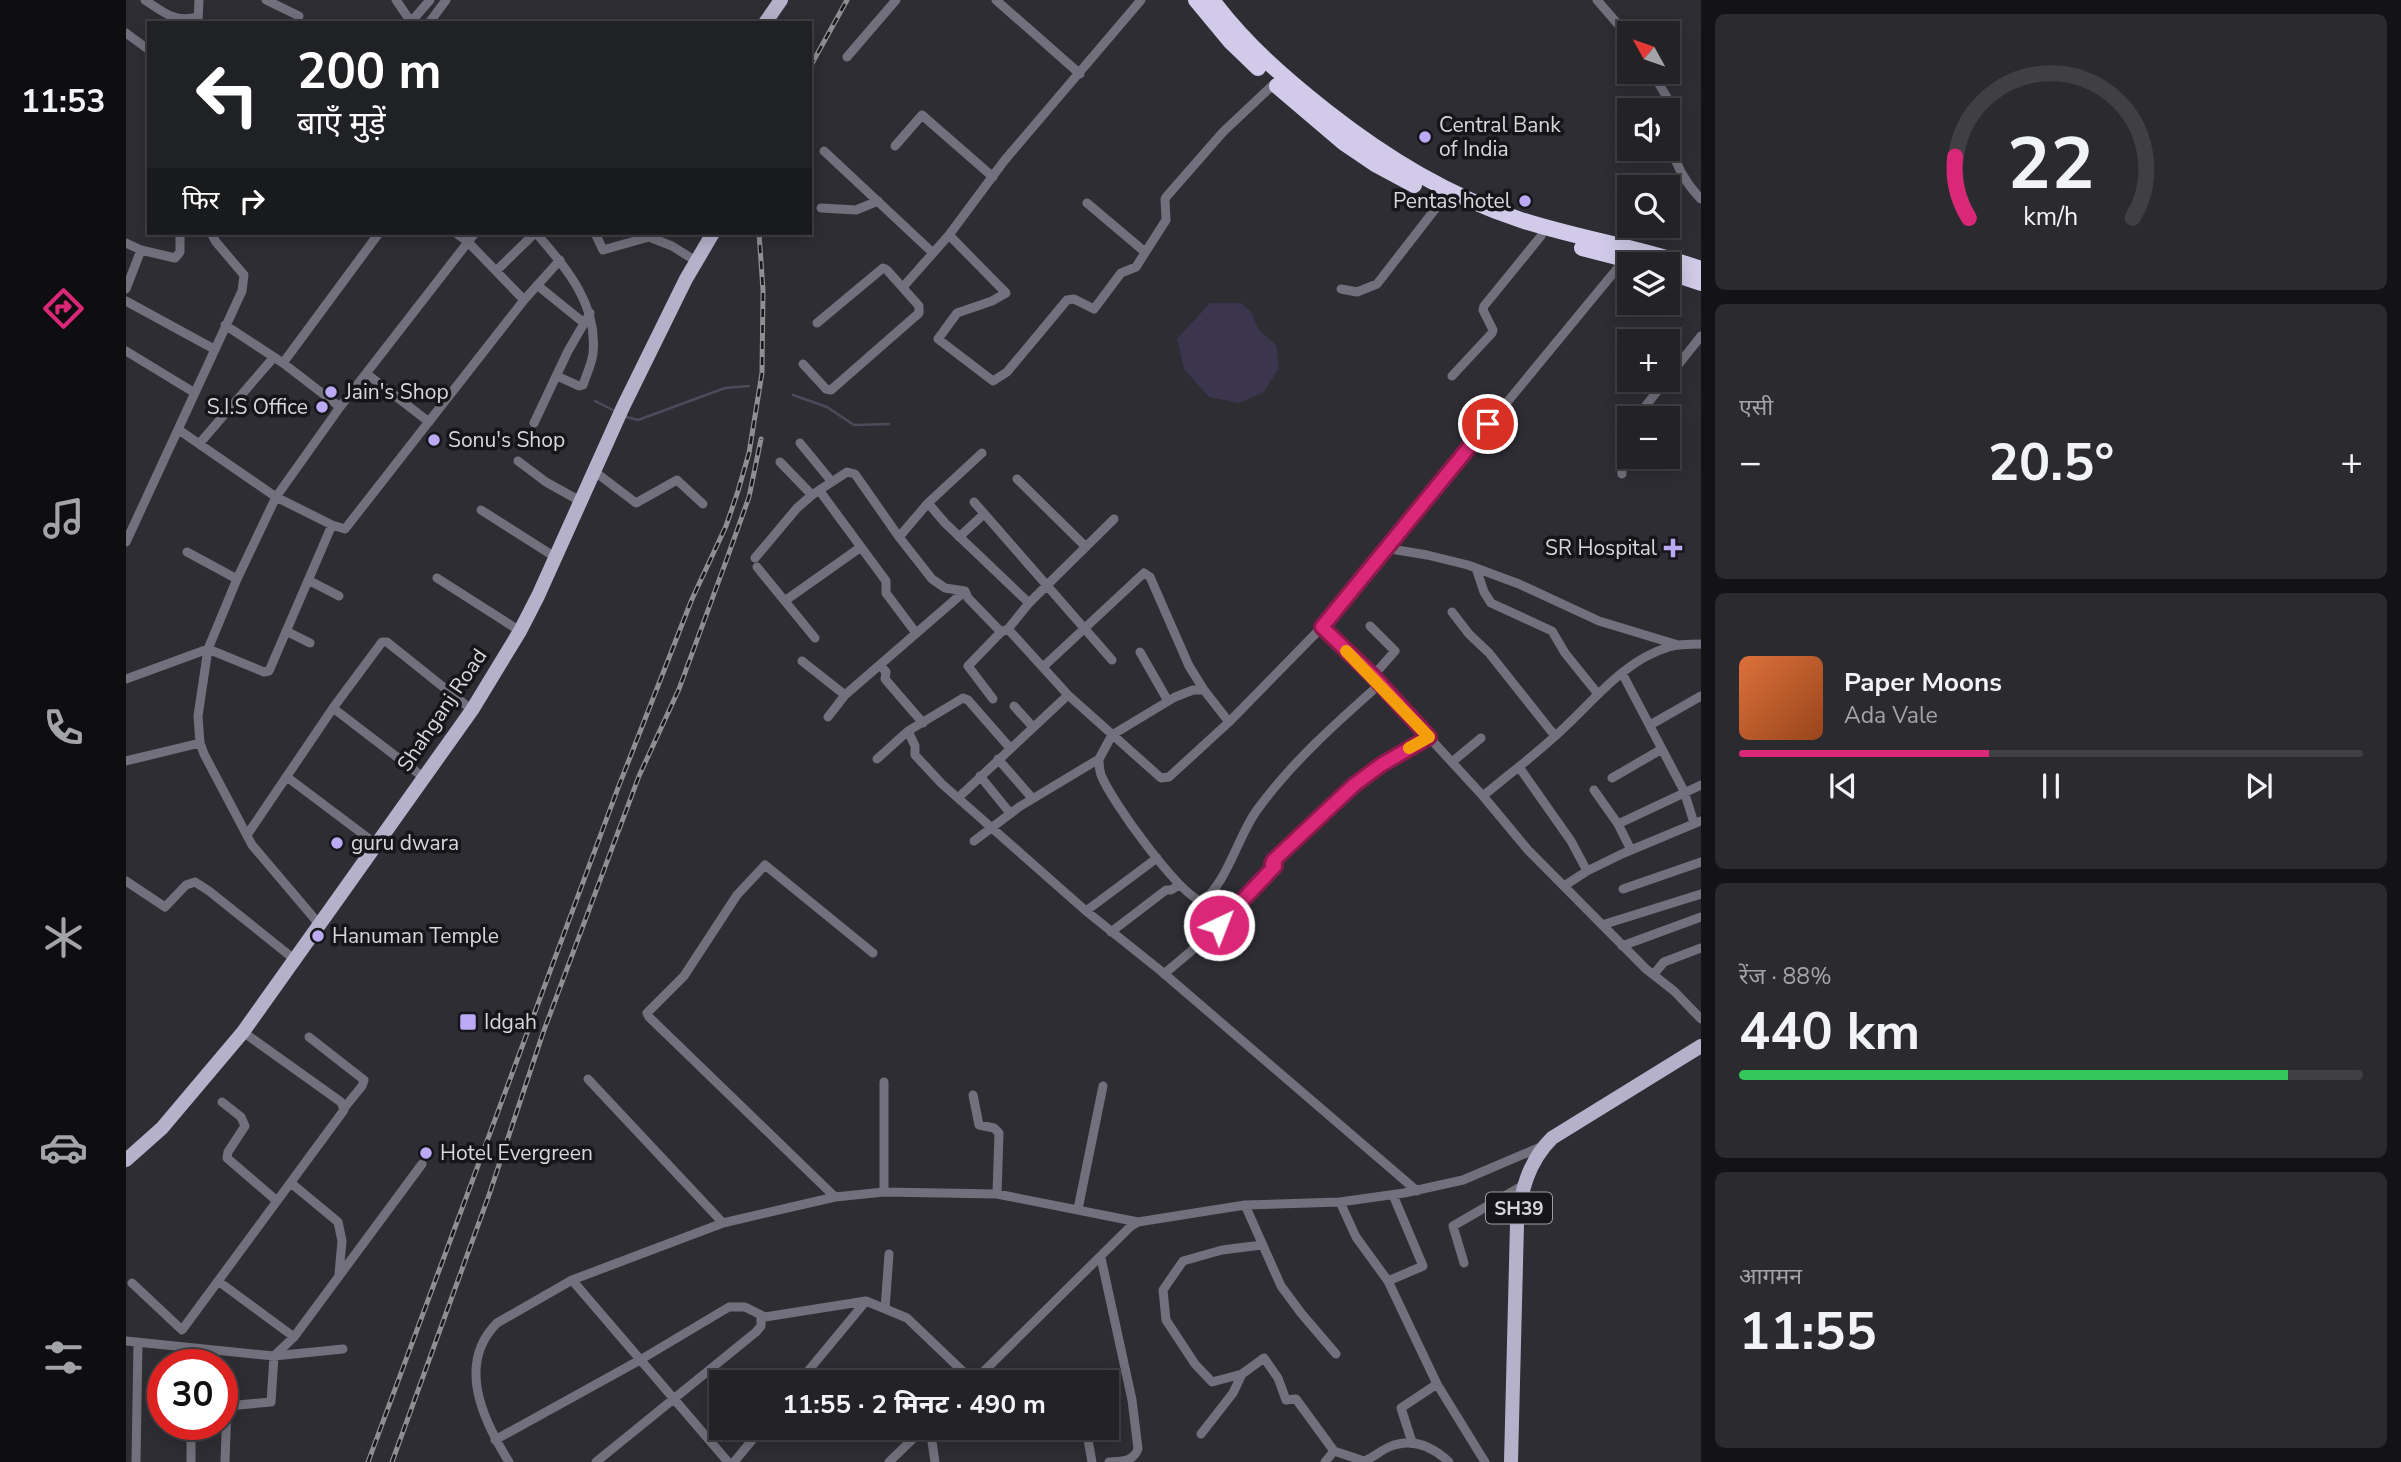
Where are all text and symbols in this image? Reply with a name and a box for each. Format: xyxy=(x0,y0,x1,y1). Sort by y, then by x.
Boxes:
north arrow xyxy=(1617,21,1680,84)
map controls xyxy=(1617,21,1680,469)
text: 200 m xyxy=(297,38,441,105)
icon: left xyxy=(182,49,273,140)
text: 11:53 xyxy=(21,80,105,123)
button: sound xyxy=(1617,98,1680,161)
text: बाएँ मुड़ें xyxy=(297,102,386,145)
place label: Central Bank of India xyxy=(1439,111,1561,163)
text: 22 xyxy=(2007,114,2095,214)
marker: Central Bank of India xyxy=(1417,129,1433,145)
button: search xyxy=(1617,175,1680,238)
icon: right xyxy=(233,182,271,220)
text: फिर xyxy=(182,183,219,218)
place label: Pentas hotel xyxy=(1393,187,1512,215)
marker: Pentas hotel xyxy=(1517,193,1533,209)
text: km/h xyxy=(2023,200,2079,234)
button: layers xyxy=(1617,252,1680,315)
icon: directions xyxy=(39,284,88,333)
button: + xyxy=(1617,329,1680,392)
place label: Jain's Shop xyxy=(344,378,449,406)
marker: Jain's Shop xyxy=(323,384,339,400)
text: एसी xyxy=(1739,392,1773,423)
place label: S.I.S Office xyxy=(207,393,308,421)
pin xyxy=(1458,394,1518,454)
marker: S.I.S Office xyxy=(314,399,330,415)
icon: arrive xyxy=(1469,405,1507,443)
button: − xyxy=(1617,406,1680,469)
place label: Sonu's Shop xyxy=(448,426,565,454)
text: 20.5° xyxy=(1988,427,2114,498)
marker: Sonu's Shop xyxy=(426,432,442,448)
text: − xyxy=(1739,437,1762,488)
text: + xyxy=(2340,437,2363,488)
icon: music xyxy=(39,494,88,543)
place label: SR Hospital xyxy=(1545,534,1658,562)
marker: SR Hospital xyxy=(1663,538,1683,558)
street label: Shahganj Road xyxy=(391,643,493,777)
text: Paper Moons xyxy=(1844,665,2002,700)
text: Ada Vale xyxy=(1844,700,1938,731)
icon: phone xyxy=(39,703,88,752)
icon: previous xyxy=(1824,767,1862,805)
icon: pause xyxy=(2032,767,2070,805)
icon: next xyxy=(2240,767,2278,805)
place label: guru dwara xyxy=(351,829,459,857)
marker: guru dwara xyxy=(329,835,345,851)
position arrow xyxy=(1182,888,1256,962)
icon: climate xyxy=(39,913,88,962)
place label: Hanuman Temple xyxy=(332,922,499,950)
marker: Hanuman Temple xyxy=(310,928,326,944)
text: रेंज · 88% xyxy=(1739,961,1832,992)
text: 440 km xyxy=(1739,996,1920,1067)
place label: Idgah xyxy=(484,1008,537,1036)
marker: Idgah xyxy=(458,1012,478,1032)
icon: car xyxy=(39,1123,88,1172)
place label: Hotel Evergreen xyxy=(440,1139,593,1167)
marker: Hotel Evergreen xyxy=(418,1145,434,1161)
road number: SH39 xyxy=(1486,1192,1552,1224)
text: आगमन xyxy=(1739,1261,1802,1292)
text: 11:55 xyxy=(1739,1296,1877,1367)
icon: filters xyxy=(39,1333,88,1382)
speed limit sign: 30 xyxy=(147,1349,238,1440)
text: 11:55 · 2 मिनट · 490 m xyxy=(782,1387,1046,1422)

